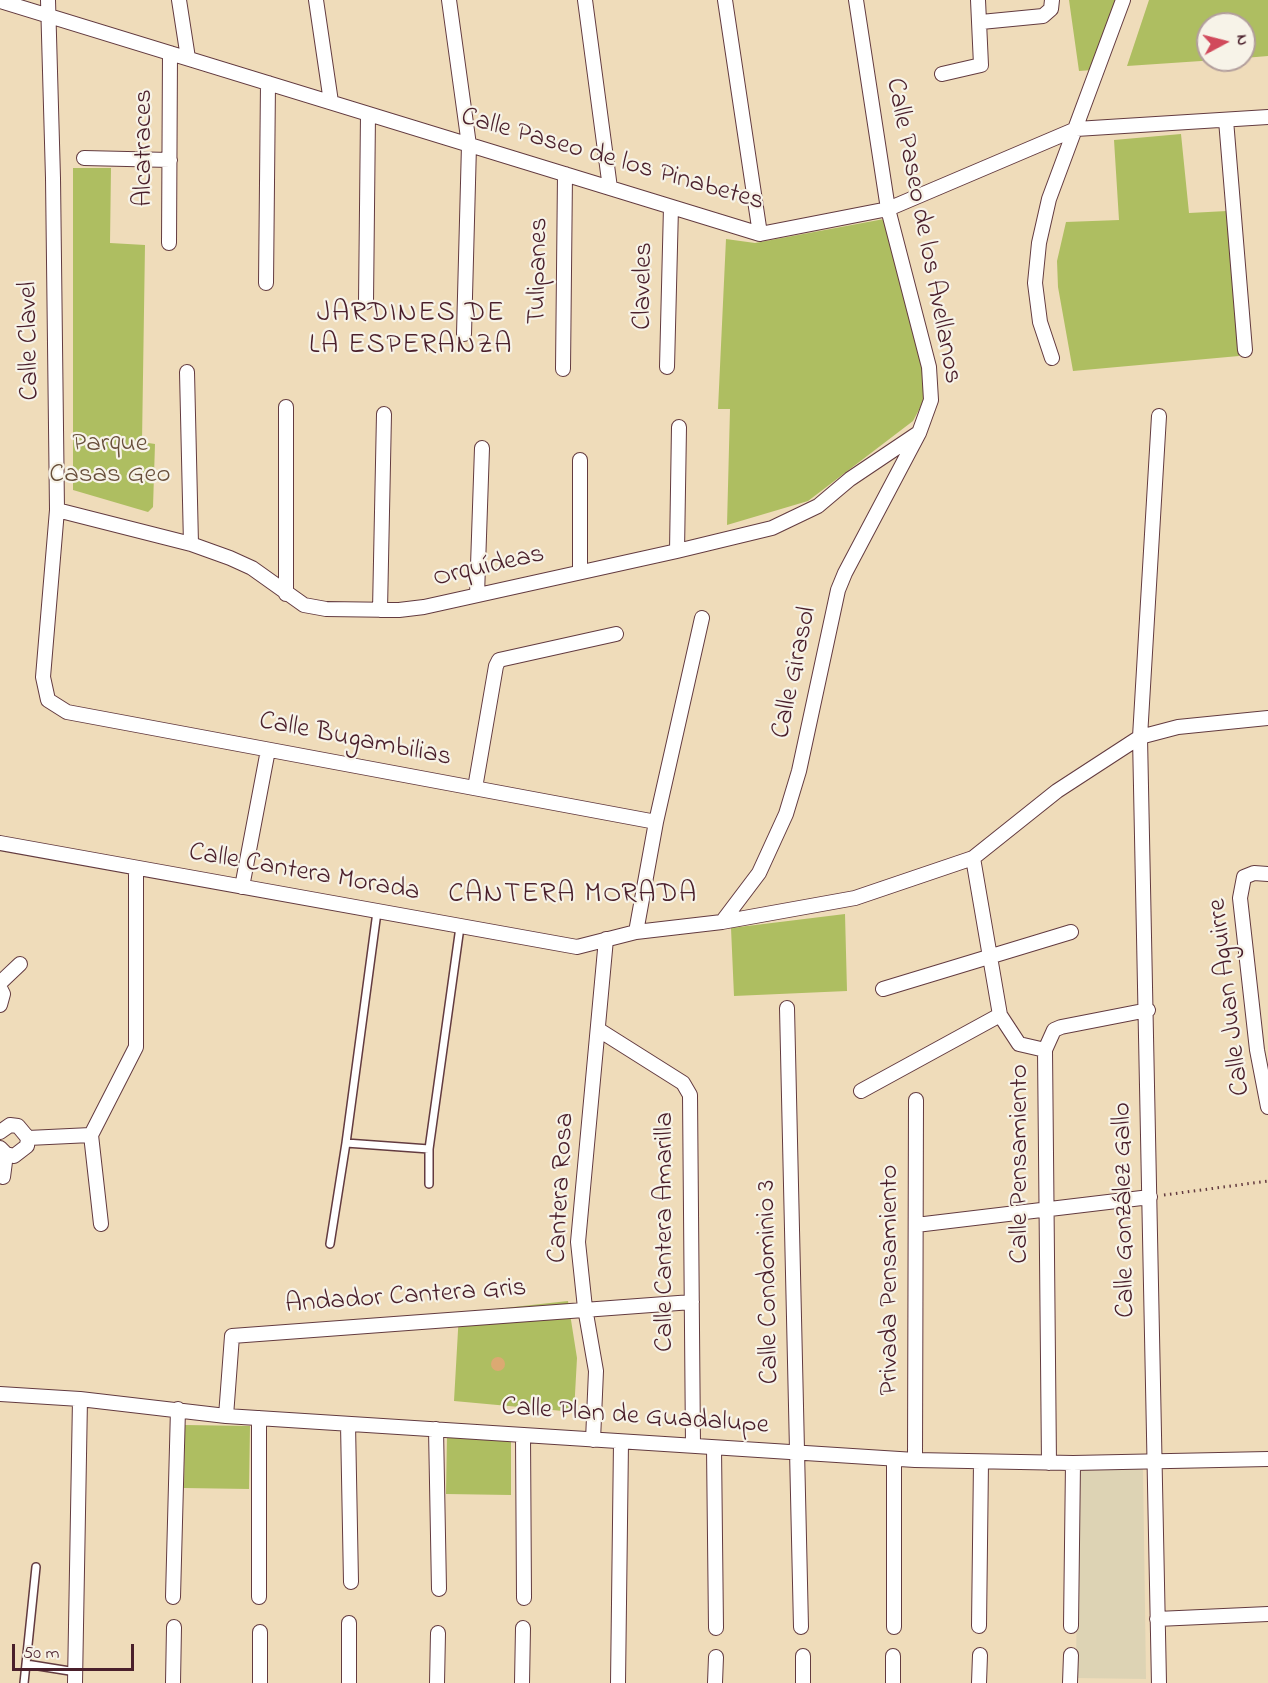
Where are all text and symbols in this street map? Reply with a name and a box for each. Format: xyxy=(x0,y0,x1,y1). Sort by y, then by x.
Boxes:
north arrow xyxy=(1196,12,1256,72)
text: N xyxy=(1229,33,1254,47)
street label: Calle Paseo de los Avellanos xyxy=(876,76,968,386)
street label: Alcatraces xyxy=(130,89,162,207)
street label: Calle Paseo de los Pinabetes xyxy=(457,102,767,220)
street label: Tulipanes xyxy=(523,217,557,325)
street label: Claveles xyxy=(628,242,662,330)
street label: Calle Clavel xyxy=(14,281,48,401)
district label: JARDINES DE LA ESPERANZA xyxy=(309,298,513,364)
park label: Parque Casas Geo xyxy=(49,430,171,493)
street label: Orquídeas xyxy=(430,539,548,597)
street label: Calle Girasol xyxy=(766,604,826,742)
street label: Calle Bugambilias xyxy=(256,706,454,776)
street label: Calle Cantera Morada xyxy=(186,838,422,910)
district label: CANTERA MORADA xyxy=(448,879,698,913)
street label: Calle Juan Aguirre xyxy=(1203,897,1259,1097)
street label: Calle Pensamiento xyxy=(1006,1064,1038,1264)
street label: Calle González Gallo xyxy=(1108,1102,1144,1318)
street label: Cantera Rosa xyxy=(543,1112,583,1264)
street label: Calle Cantera Amarilla xyxy=(651,1112,683,1352)
street label: Privada Pensamiento xyxy=(876,1165,908,1395)
street label: Calle Condominio 3 xyxy=(752,1179,788,1385)
street label: Andador Cantera Gris xyxy=(284,1273,528,1323)
street label: Calle Plan de Guadalupe xyxy=(500,1392,770,1444)
scale bar xyxy=(15,1632,136,1670)
text: 50 m xyxy=(23,1641,60,1667)

